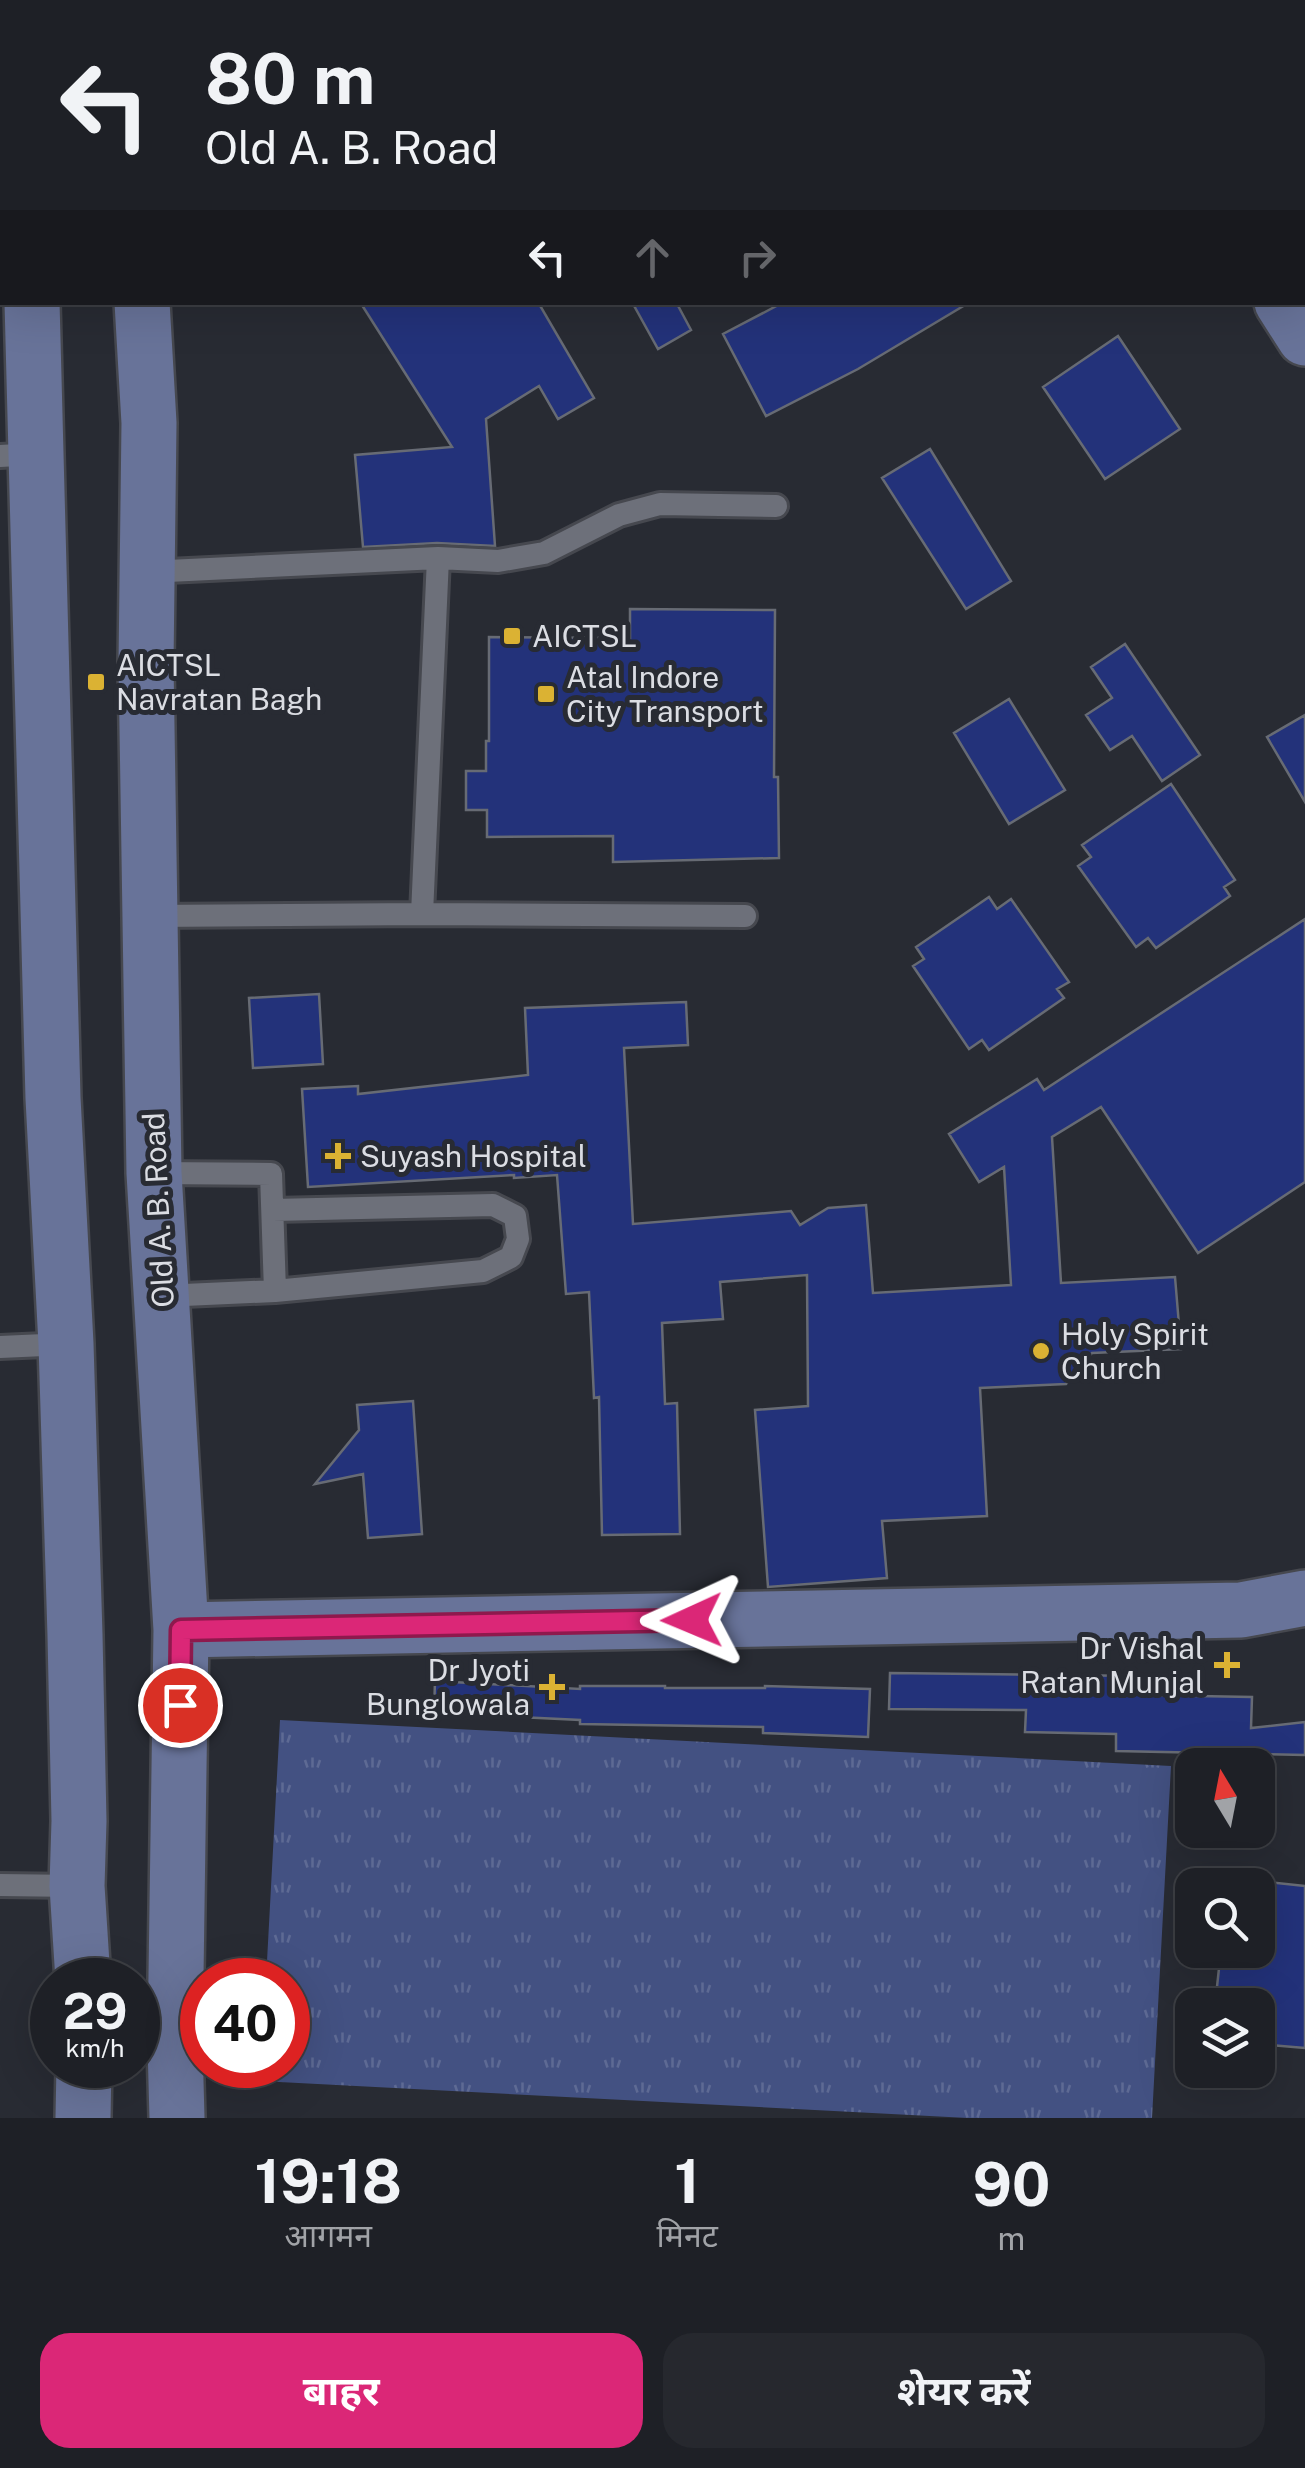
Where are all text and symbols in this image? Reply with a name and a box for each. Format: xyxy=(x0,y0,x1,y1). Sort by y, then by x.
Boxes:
text: 80 m xyxy=(205,37,375,120)
icon: left xyxy=(40,40,170,170)
text: Old A. B. Road xyxy=(205,121,498,174)
icon: left xyxy=(520,230,575,285)
icon: ahead xyxy=(625,230,680,285)
icon: right xyxy=(730,230,785,285)
place label: AICTSL xyxy=(532,618,637,654)
marker: AICTSL xyxy=(501,625,523,647)
place label: AICTSL Navratan Bagh xyxy=(116,647,322,717)
place label: Atal Indore City Transport xyxy=(566,659,764,729)
marker: AICTSL Navratan Bagh xyxy=(85,671,107,693)
marker: Atal Indore City Transport xyxy=(535,683,557,705)
street label: Old A. B. Road xyxy=(135,1111,181,1309)
place label: Suyash Hospital xyxy=(360,1138,587,1174)
marker: Suyash Hospital xyxy=(325,1143,351,1169)
place label: Holy Spirit Church xyxy=(1061,1316,1209,1386)
marker: Holy Spirit Church xyxy=(1030,1340,1052,1362)
position arrow xyxy=(640,1568,744,1672)
place label: Dr Vishal Ratan Munjal xyxy=(1020,1630,1204,1700)
place label: Dr Jyoti Bunglowala xyxy=(366,1652,530,1722)
marker: Dr Vishal Ratan Munjal xyxy=(1214,1652,1240,1678)
pin xyxy=(138,1663,223,1748)
marker: Dr Jyoti Bunglowala xyxy=(539,1674,565,1700)
icon: arrive xyxy=(153,1678,208,1733)
north arrow xyxy=(1175,1748,1275,1848)
map controls xyxy=(1175,1748,1275,2088)
button: search xyxy=(1175,1868,1275,1968)
speed limit sign: 40 xyxy=(180,1958,310,2088)
text: 29 xyxy=(63,1981,127,2040)
button: layers xyxy=(1175,1988,1275,2088)
text: km/h xyxy=(66,2033,124,2063)
text: 19:18 xyxy=(255,2146,402,2217)
text: 1 xyxy=(674,2146,700,2217)
text: 90 xyxy=(972,2149,1050,2220)
text: आगमन xyxy=(284,2217,372,2254)
text: मिनट xyxy=(657,2217,718,2254)
text: m xyxy=(998,2220,1025,2257)
button: बाहर xyxy=(40,2333,643,2448)
button: शेयर करें xyxy=(663,2333,1265,2448)

